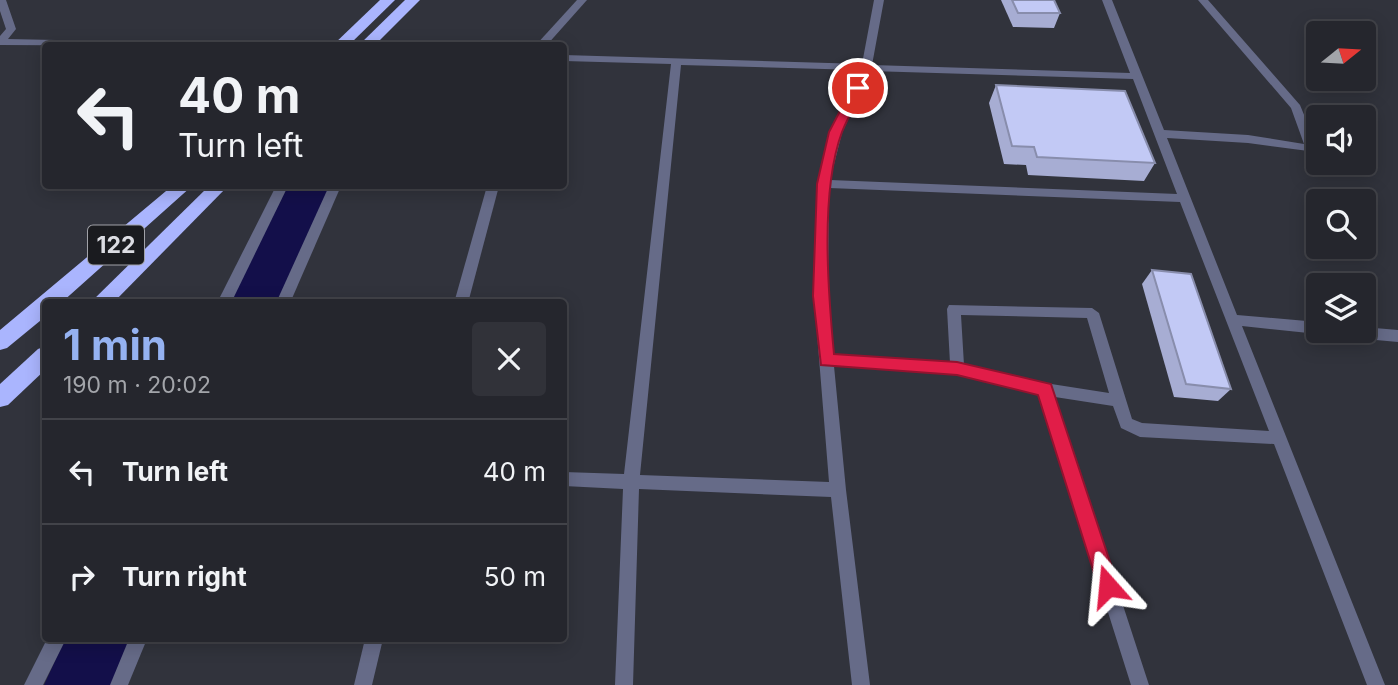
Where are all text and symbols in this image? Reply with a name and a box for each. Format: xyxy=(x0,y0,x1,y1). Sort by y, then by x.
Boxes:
north arrow xyxy=(1306,21,1376,91)
map controls xyxy=(1306,21,1376,343)
pin xyxy=(828,58,888,118)
text: 40 m xyxy=(178,66,301,125)
icon: arrive xyxy=(839,69,877,107)
icon: left xyxy=(63,70,154,161)
button: sound xyxy=(1306,105,1376,175)
text: Turn left xyxy=(178,126,303,165)
button: search xyxy=(1306,189,1376,259)
road number: 122 xyxy=(88,226,144,264)
button: layers xyxy=(1306,273,1376,343)
text: 1 min xyxy=(63,319,167,370)
button: close xyxy=(472,322,546,396)
text: 190 m · 20:02 xyxy=(63,371,211,399)
icon: left xyxy=(63,453,101,491)
text: Turn left xyxy=(122,456,228,487)
text: 40 m xyxy=(483,456,546,487)
position arrow xyxy=(1071,549,1145,623)
icon: right xyxy=(63,558,101,596)
text: Turn right xyxy=(122,561,247,592)
text: 50 m xyxy=(484,561,546,592)

